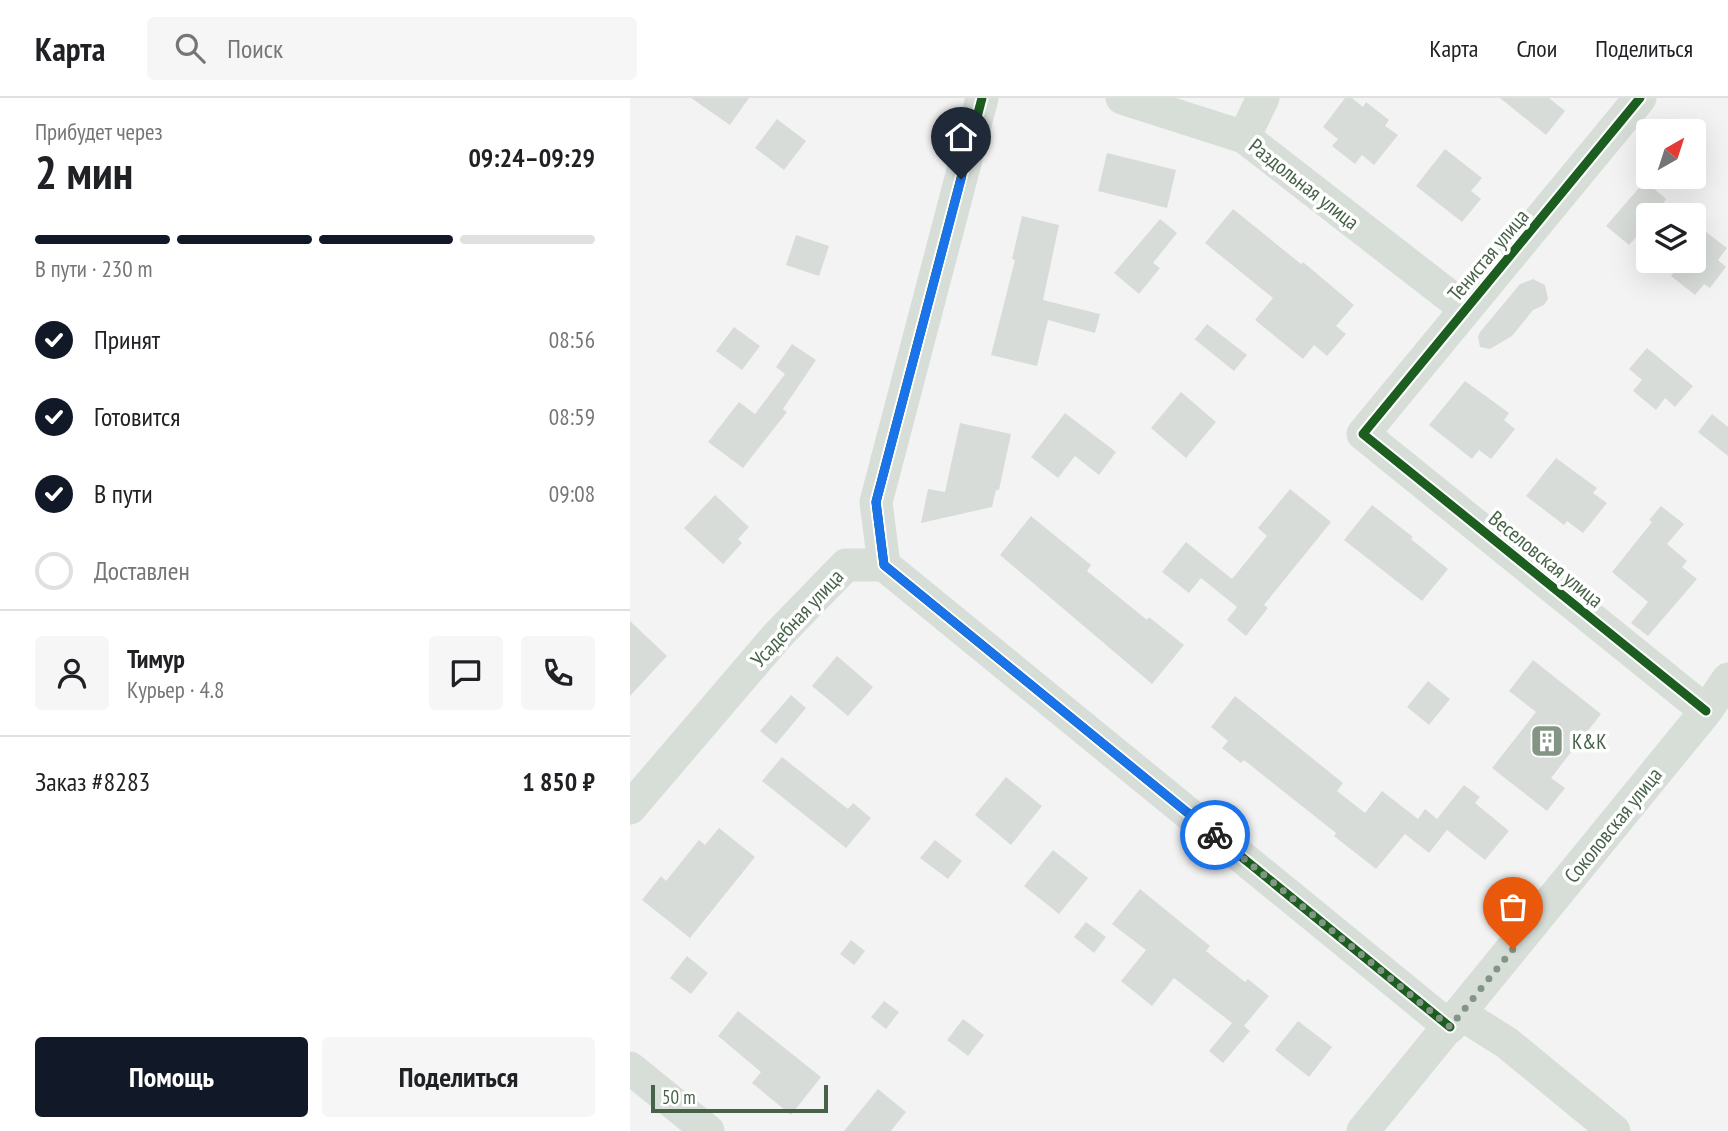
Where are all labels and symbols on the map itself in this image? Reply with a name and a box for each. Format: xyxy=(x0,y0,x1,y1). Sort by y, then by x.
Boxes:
pin xyxy=(931,107,991,179)
north arrow xyxy=(1636,119,1706,189)
street label: Раздольная улица xyxy=(1243,133,1365,235)
street label: Тенистая улица xyxy=(1442,203,1534,307)
street label: Веселовская улица xyxy=(1483,505,1609,613)
street label: Усадебная улица xyxy=(745,563,849,673)
building icon: K&K xyxy=(1528,722,1566,760)
place label: K&K xyxy=(1572,728,1606,755)
street label: Соколовская улица xyxy=(1558,762,1668,888)
courier xyxy=(1180,800,1250,870)
pin xyxy=(1483,877,1543,949)
scale bar xyxy=(651,1082,828,1114)

